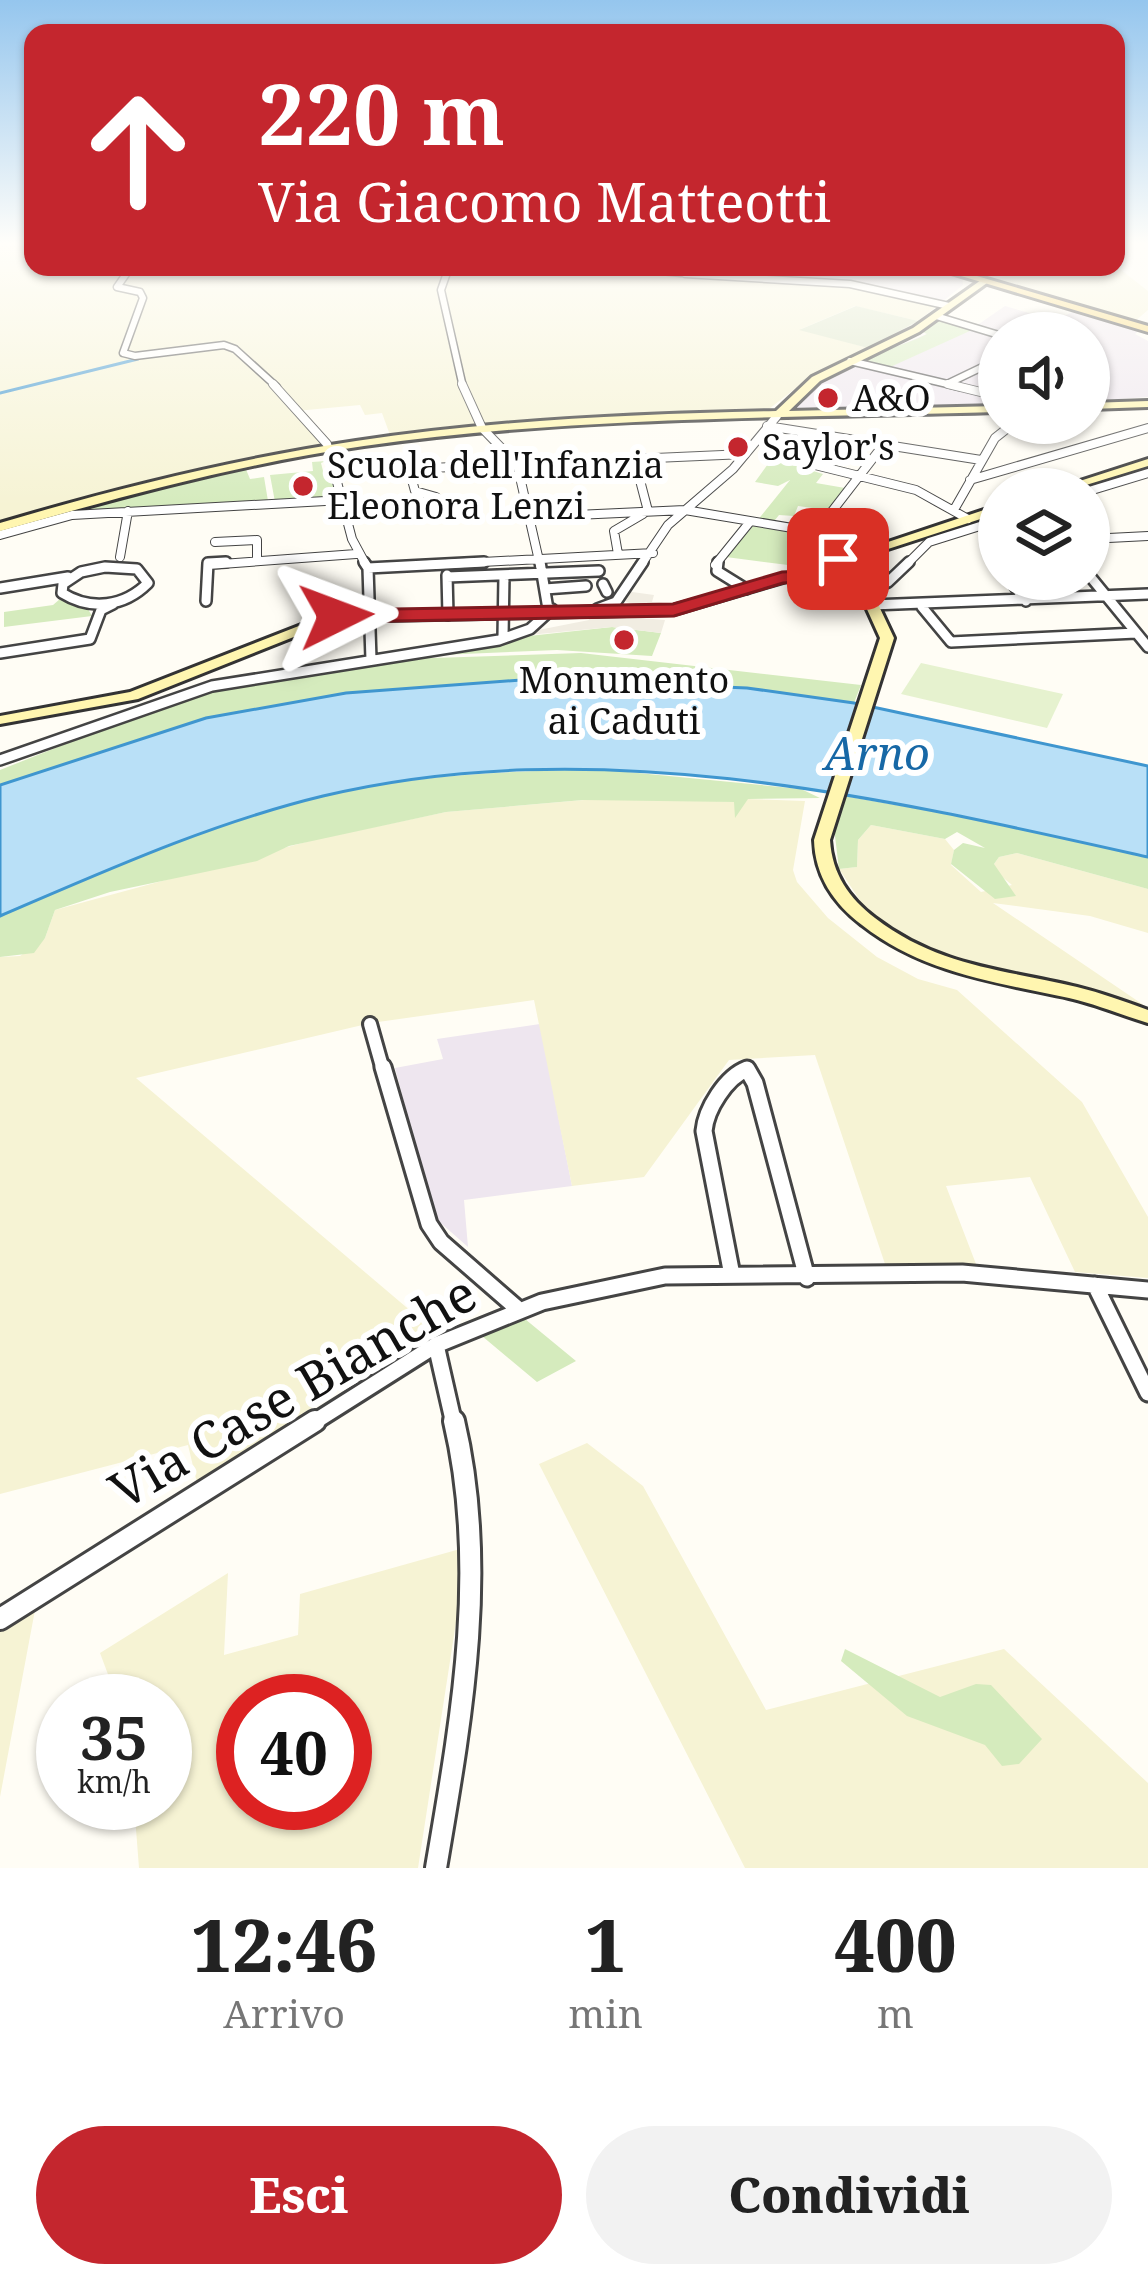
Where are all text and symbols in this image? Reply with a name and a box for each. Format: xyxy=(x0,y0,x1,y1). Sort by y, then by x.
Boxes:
text: 220 m xyxy=(258,55,505,170)
icon: ahead xyxy=(60,72,216,228)
text: Via Giacomo Matteotti xyxy=(258,164,831,238)
map controls xyxy=(978,312,1110,600)
button: sound xyxy=(978,312,1110,444)
place label: A&O xyxy=(852,373,931,422)
marker: A&O xyxy=(815,385,841,411)
place label: Saylor's xyxy=(762,422,895,471)
marker: Saylor's xyxy=(725,434,751,460)
place label: Scuola dell'Infanzia Eleonora Lenzi xyxy=(327,440,664,530)
button: layers xyxy=(978,468,1110,600)
marker: Scuola dell'Infanzia Eleonora Lenzi xyxy=(290,473,316,499)
pin xyxy=(787,508,889,610)
icon: arrive xyxy=(805,526,871,592)
position arrow xyxy=(273,553,399,679)
marker: Monumento ai Caduti xyxy=(611,627,637,653)
place label: Monumento ai Caduti xyxy=(519,655,729,745)
water label: Arno xyxy=(821,722,930,783)
street label: Via Case Bianche xyxy=(96,1257,488,1524)
speed limit sign: 40 xyxy=(216,1674,372,1830)
text: 35 xyxy=(80,1696,148,1778)
text: km/h xyxy=(77,1761,151,1802)
text: 12:46 xyxy=(191,1895,377,1993)
text: 1 xyxy=(585,1895,626,1993)
text: 400 xyxy=(834,1895,957,1993)
text: Arrivo xyxy=(223,1986,345,2039)
text: min xyxy=(568,1986,643,2039)
text: m xyxy=(877,1986,914,2039)
button: Esci xyxy=(36,2126,562,2264)
button: Condividi xyxy=(586,2126,1112,2264)

